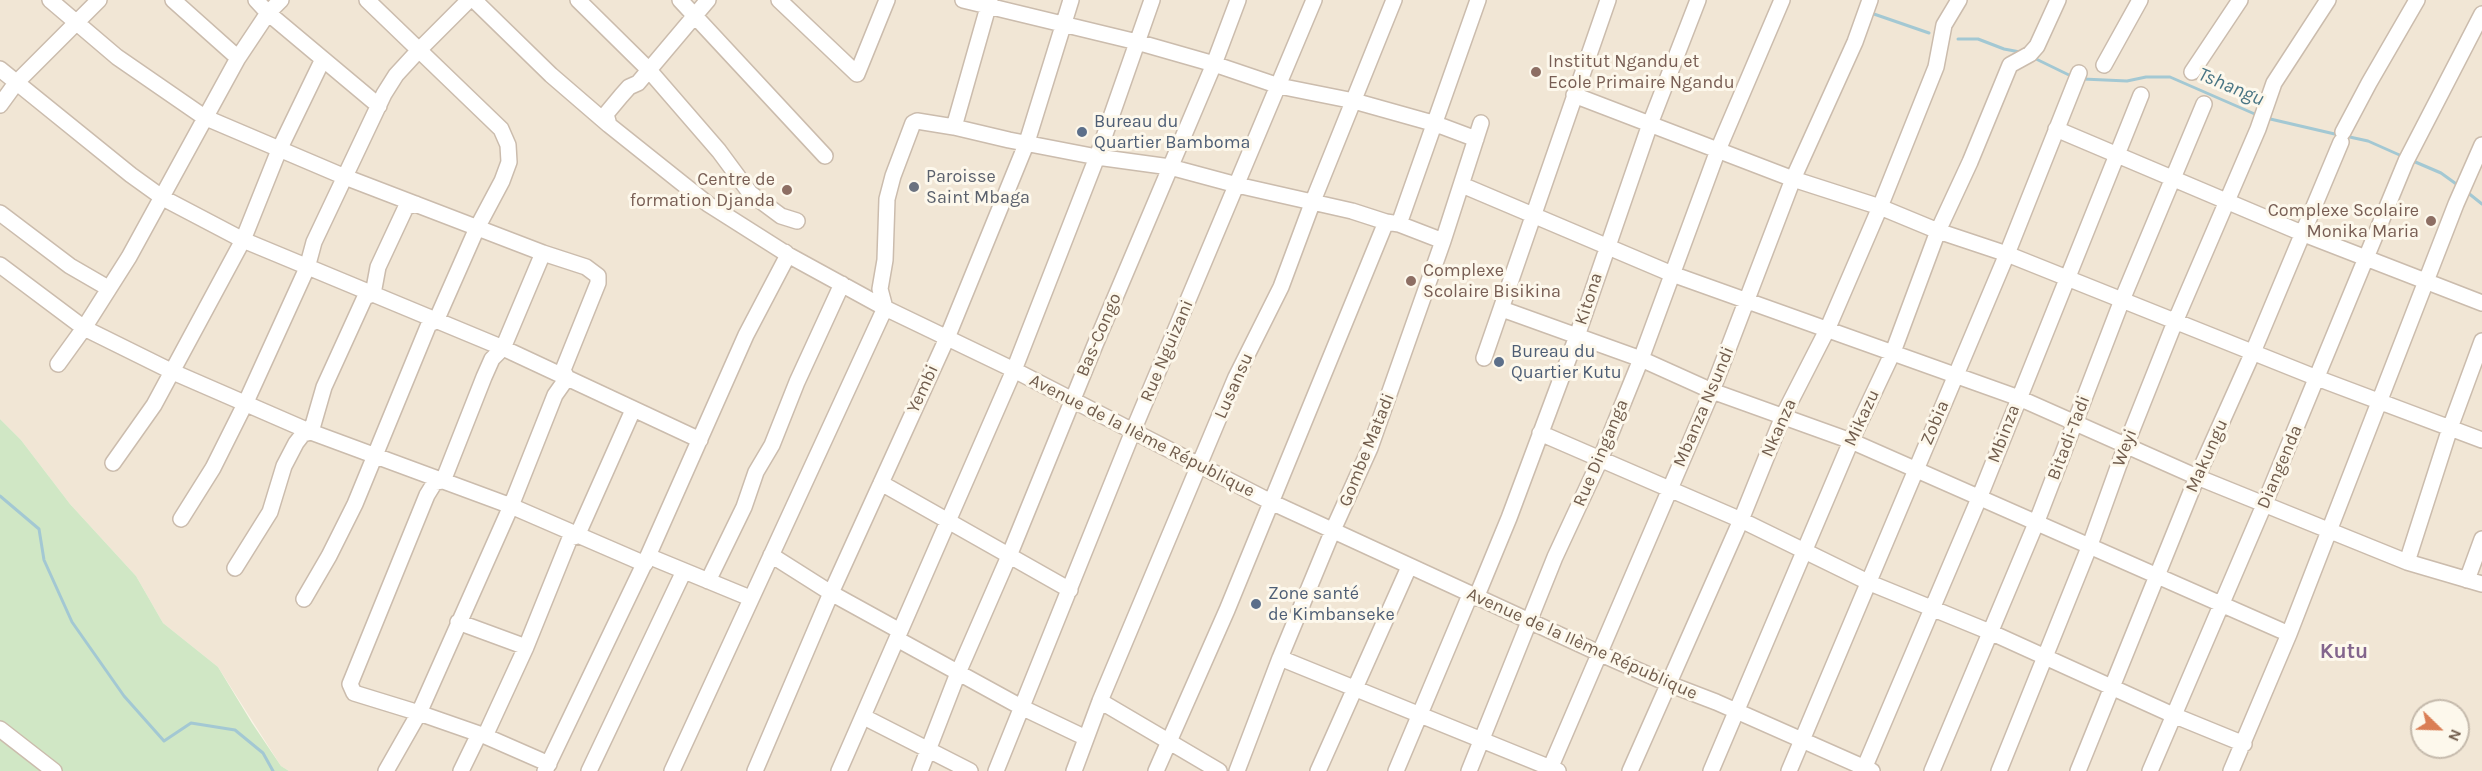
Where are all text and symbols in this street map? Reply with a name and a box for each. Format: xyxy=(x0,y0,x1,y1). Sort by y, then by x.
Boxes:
place label: Institut Ngandu et Ecole Primaire Ngandu xyxy=(1548,51,1735,94)
water label: Tshangu xyxy=(2194,62,2268,112)
marker: Institut Ngandu et Ecole Primaire Ngandu xyxy=(1529,65,1543,79)
place label: Bureau du Quartier Bamboma xyxy=(1094,111,1250,154)
marker: Bureau du Quartier Bamboma xyxy=(1075,125,1089,139)
place label: Paroisse Saint Mbaga xyxy=(926,166,1030,208)
place label: Centre de formation Djanda xyxy=(630,169,775,212)
marker: Paroisse Saint Mbaga xyxy=(907,180,921,194)
marker: Centre de formation Djanda xyxy=(780,183,794,197)
place label: Complexe Scolaire Monika Maria xyxy=(2268,200,2419,242)
marker: Complexe Scolaire Monika Maria xyxy=(2424,214,2438,228)
place label: Complexe Scolaire Bisikina xyxy=(1423,260,1561,302)
street label: Kitona xyxy=(1570,270,1608,328)
marker: Complexe Scolaire Bisikina xyxy=(1404,274,1418,288)
street label: Bas-Congo xyxy=(1072,290,1126,380)
street label: Rue Nguizani xyxy=(1136,297,1198,405)
place label: Bureau du Quartier Kutu xyxy=(1511,341,1622,384)
street label: Mbanza Nsundi xyxy=(1669,343,1739,471)
street label: Lusansu xyxy=(1210,350,1258,422)
marker: Bureau du Quartier Kutu xyxy=(1492,355,1506,369)
street label: Yembi xyxy=(902,361,944,417)
street label: Avenue de la IIème République xyxy=(1026,370,1258,502)
street label: Mikazu xyxy=(1840,386,1884,450)
street label: Gombe Matadi xyxy=(1334,390,1400,510)
street label: Bitadi-Tadi xyxy=(2043,393,2095,483)
street label: Nkanza xyxy=(1757,395,1801,461)
street label: Rue Dinganga xyxy=(1569,396,1633,510)
street label: Zobia xyxy=(1916,397,1954,449)
street label: Mbinza xyxy=(1983,402,2025,466)
street label: Makungu xyxy=(2181,416,2233,496)
street label: Diangenda xyxy=(2253,422,2307,512)
street label: Weyi xyxy=(2108,426,2142,470)
place label: Zone santé de Kimbanseke xyxy=(1268,583,1395,626)
street label: Avenue de la IIème République xyxy=(1463,583,1701,705)
marker: Zone santé de Kimbanseke xyxy=(1249,597,1263,611)
district label: Kutu xyxy=(2320,639,2368,665)
north arrow xyxy=(2410,699,2470,759)
text: N xyxy=(2444,726,2466,744)

